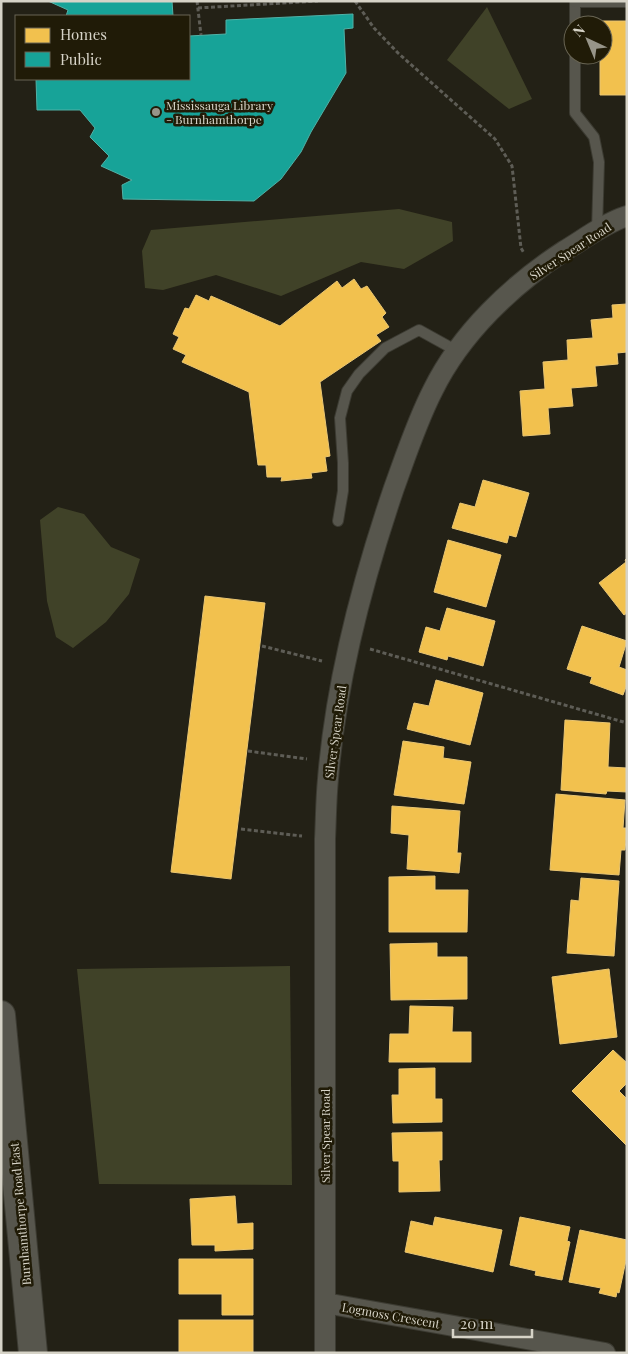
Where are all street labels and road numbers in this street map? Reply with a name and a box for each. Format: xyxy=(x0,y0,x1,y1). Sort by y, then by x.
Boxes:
street label: Silver Spear Road xyxy=(526,219,614,283)
street label: Silver Spear Road xyxy=(321,684,349,780)
street label: Silver Spear Road xyxy=(317,1089,333,1183)
street label: Burnhamthorpe Road East xyxy=(6,1141,34,1286)
street label: Logmoss Crescent xyxy=(341,1299,442,1332)

